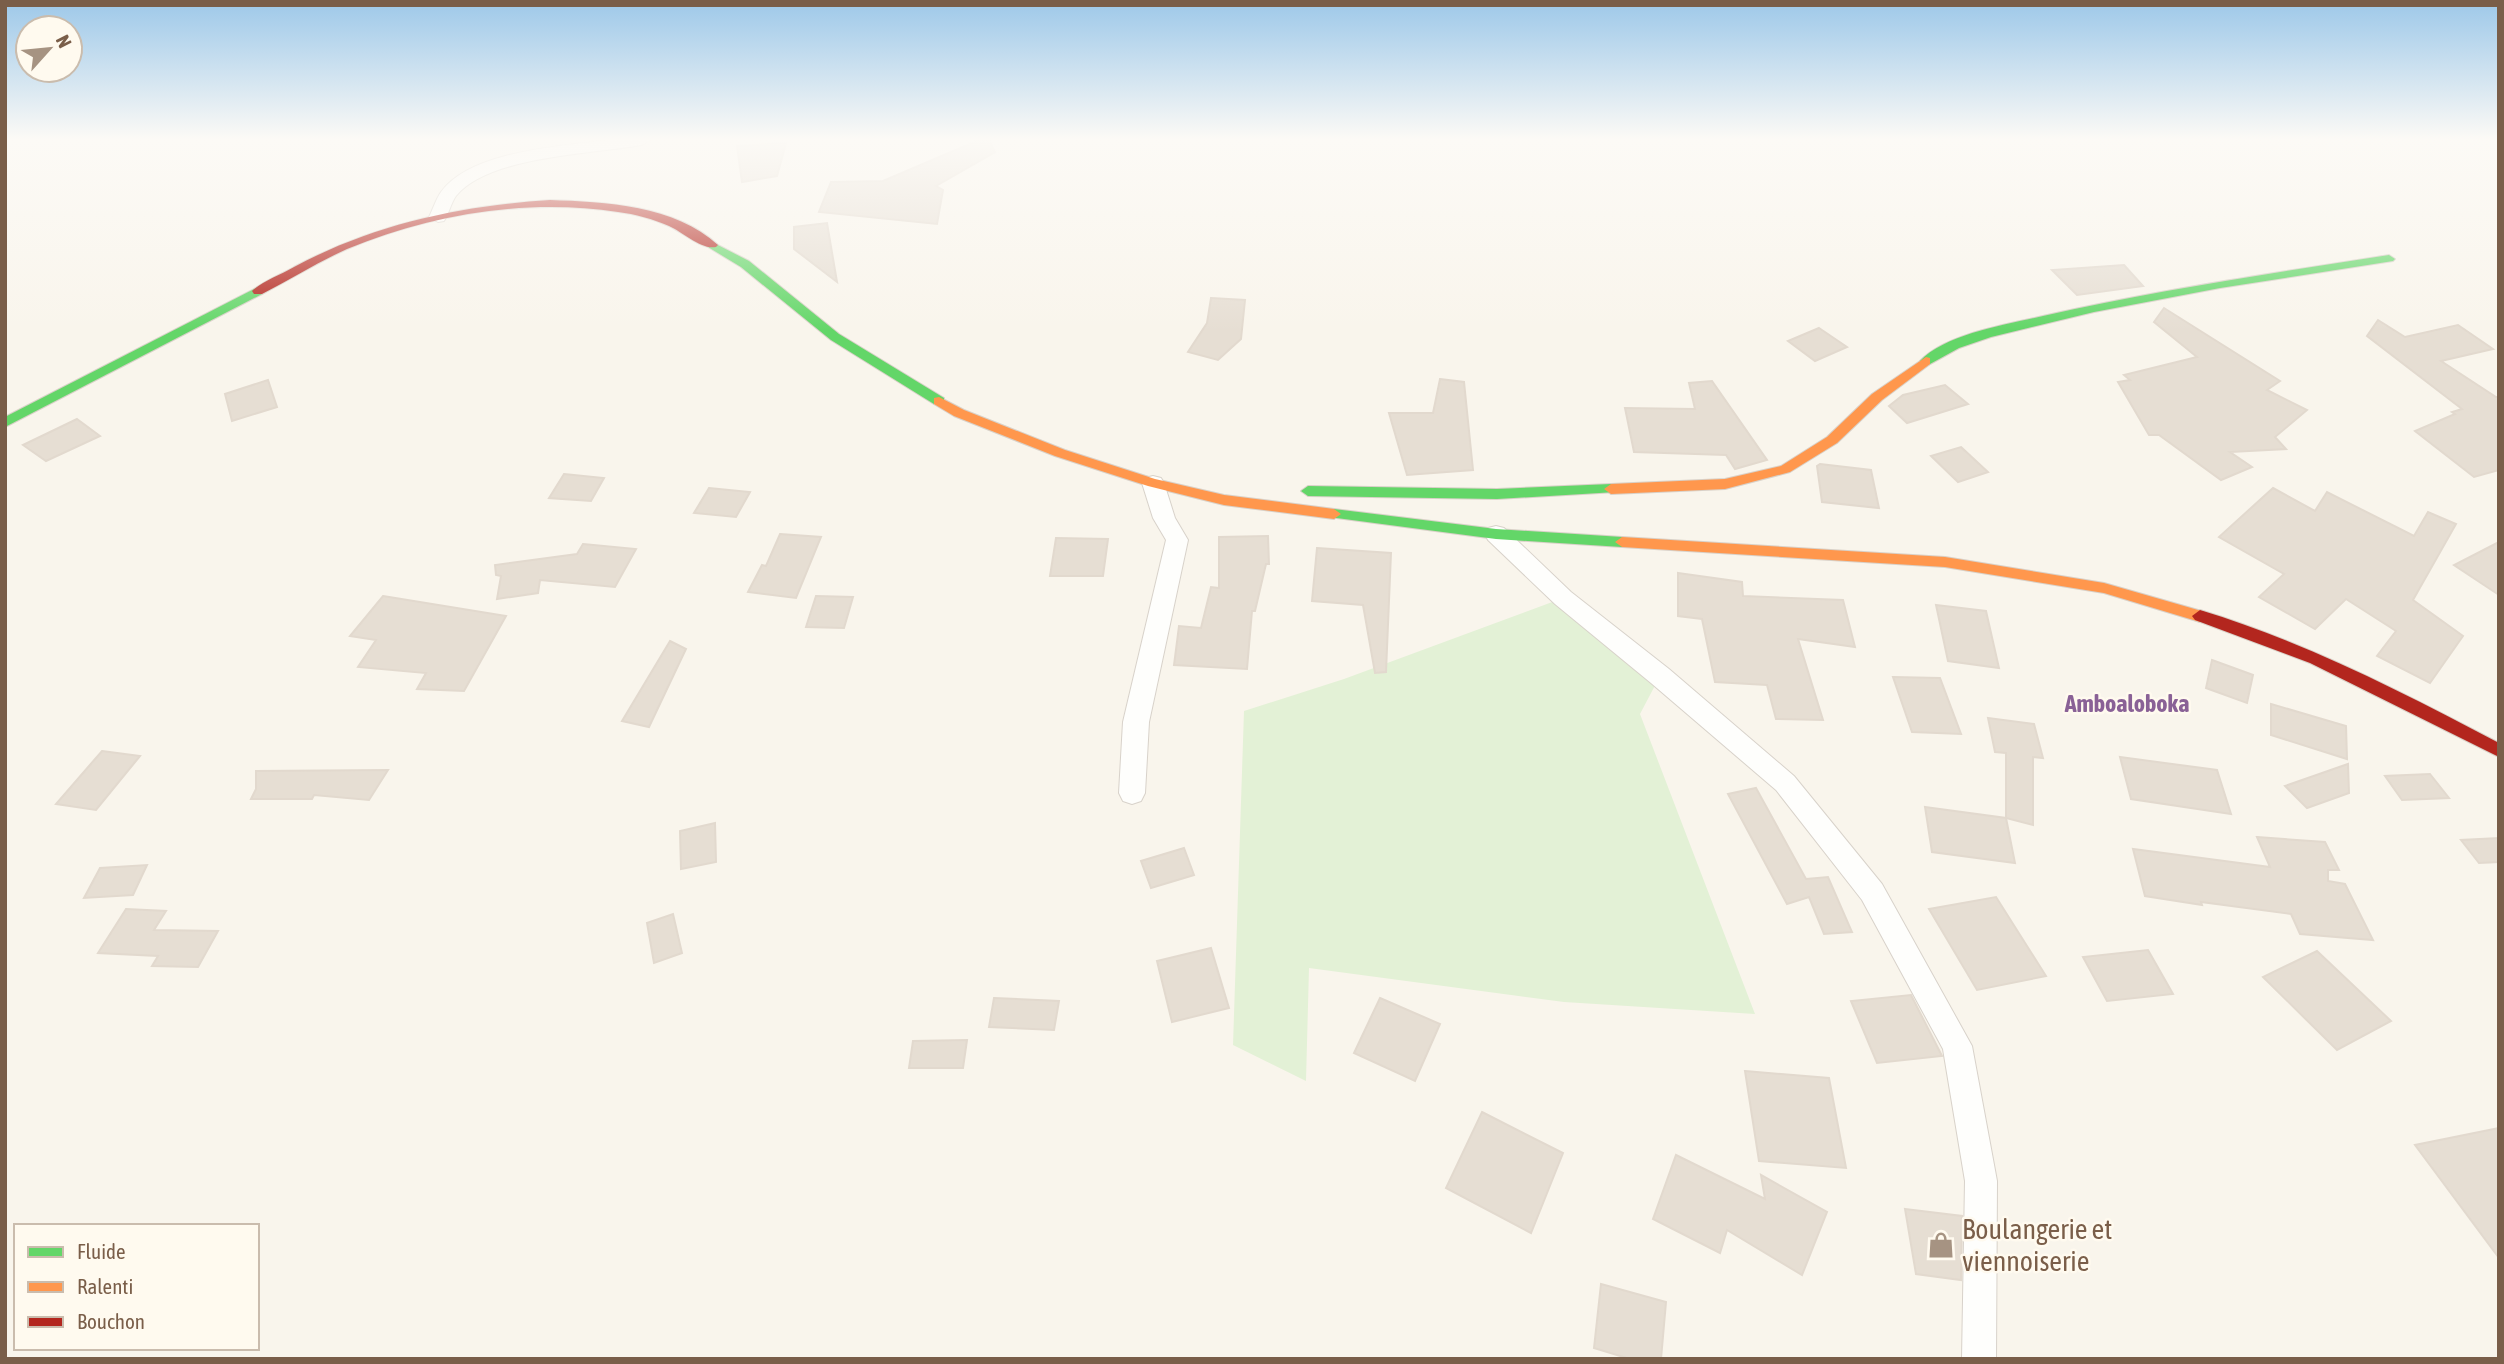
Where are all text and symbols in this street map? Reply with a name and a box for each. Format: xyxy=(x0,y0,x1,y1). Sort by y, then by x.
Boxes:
north arrow xyxy=(14,14,84,84)
text: N xyxy=(52,31,76,51)
district label: Amboaloboka xyxy=(2064,690,2189,717)
place label: Boulangerie et viennoiserie xyxy=(1962,1213,2112,1277)
legend xyxy=(14,1224,259,1350)
shop icon: Boulangerie et viennoiserie xyxy=(1926,1230,1956,1260)
text: Fluide xyxy=(77,1239,126,1263)
text: Ralenti xyxy=(77,1274,133,1298)
text: Bouchon xyxy=(77,1309,145,1333)

